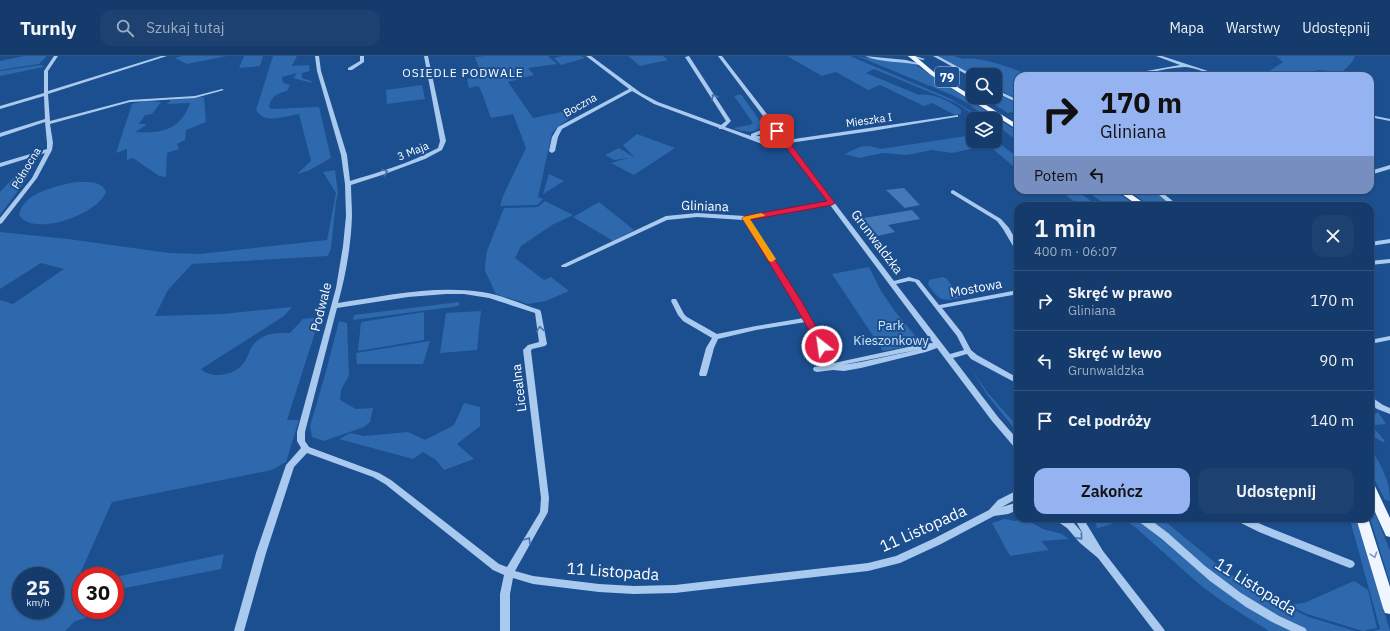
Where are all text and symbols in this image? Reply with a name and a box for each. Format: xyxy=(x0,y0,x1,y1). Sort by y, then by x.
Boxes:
search box xyxy=(100,10,380,46)
text: Turnly xyxy=(20,16,76,40)
icon: search xyxy=(114,17,136,39)
text: Szukaj tutaj xyxy=(146,18,225,37)
text: Mapa xyxy=(1169,19,1204,37)
text: Warstwy xyxy=(1226,19,1280,37)
text: Udostępnij xyxy=(1302,19,1370,37)
district label: OSIEDLE PODWALE xyxy=(402,65,524,80)
road number: 79 xyxy=(935,67,959,87)
map controls xyxy=(966,68,1002,148)
button: search xyxy=(966,68,1002,104)
text: 170 m xyxy=(1100,84,1182,121)
icon: right xyxy=(1034,88,1086,140)
street label: Boczna xyxy=(561,90,599,120)
one-way arrow xyxy=(712,95,719,102)
street label: Mieszka I xyxy=(845,110,893,130)
button: layers xyxy=(966,112,1002,148)
pin xyxy=(760,114,794,148)
icon: arrive xyxy=(766,120,788,142)
text: Gliniana xyxy=(1100,120,1166,143)
street label: 3 Maja xyxy=(395,138,431,164)
street label: Północna xyxy=(8,145,44,191)
icon: left xyxy=(1086,164,1108,186)
text: Potem xyxy=(1034,166,1078,185)
one-way arrow xyxy=(381,169,388,177)
street label: Gliniana xyxy=(681,197,729,215)
street label: Grunwaldzka xyxy=(847,206,907,278)
text: 1 min xyxy=(1034,212,1096,244)
button: close xyxy=(1312,215,1354,257)
text: 400 m · 06:07 xyxy=(1034,243,1117,260)
street label: Mostowa xyxy=(949,275,1003,301)
street label: Podwale xyxy=(307,281,335,333)
text: Skręć w prawo xyxy=(1068,283,1172,302)
icon: right xyxy=(1034,290,1056,312)
text: 170 m xyxy=(1310,291,1354,310)
text: Gliniana xyxy=(1068,302,1116,319)
park label: Park Kieszonkowy xyxy=(853,317,929,349)
position arrow xyxy=(801,325,843,367)
one-way arrow xyxy=(537,326,545,332)
text: Skręć w lewo xyxy=(1068,343,1162,362)
icon: left xyxy=(1034,350,1056,372)
text: 90 m xyxy=(1319,351,1354,370)
text: Grunwaldzka xyxy=(1068,362,1144,379)
street label: Licealna xyxy=(508,363,530,413)
icon: arrive xyxy=(1034,410,1056,432)
text: Cel podróży xyxy=(1068,411,1151,430)
text: 140 m xyxy=(1310,411,1354,430)
button: Zakończ xyxy=(1034,468,1190,514)
button: Udostępnij xyxy=(1198,468,1354,514)
street label: 11 Listopada xyxy=(877,500,970,556)
one-way arrow xyxy=(1076,532,1083,539)
one-way arrow xyxy=(524,537,531,544)
one-way arrow xyxy=(1369,552,1378,559)
street label: 11 Listopada xyxy=(1211,553,1301,619)
street label: 11 Listopada xyxy=(566,558,660,584)
speed limit sign: 30 xyxy=(72,567,124,619)
text: 25 xyxy=(26,574,50,601)
text: km/h xyxy=(26,596,50,609)

